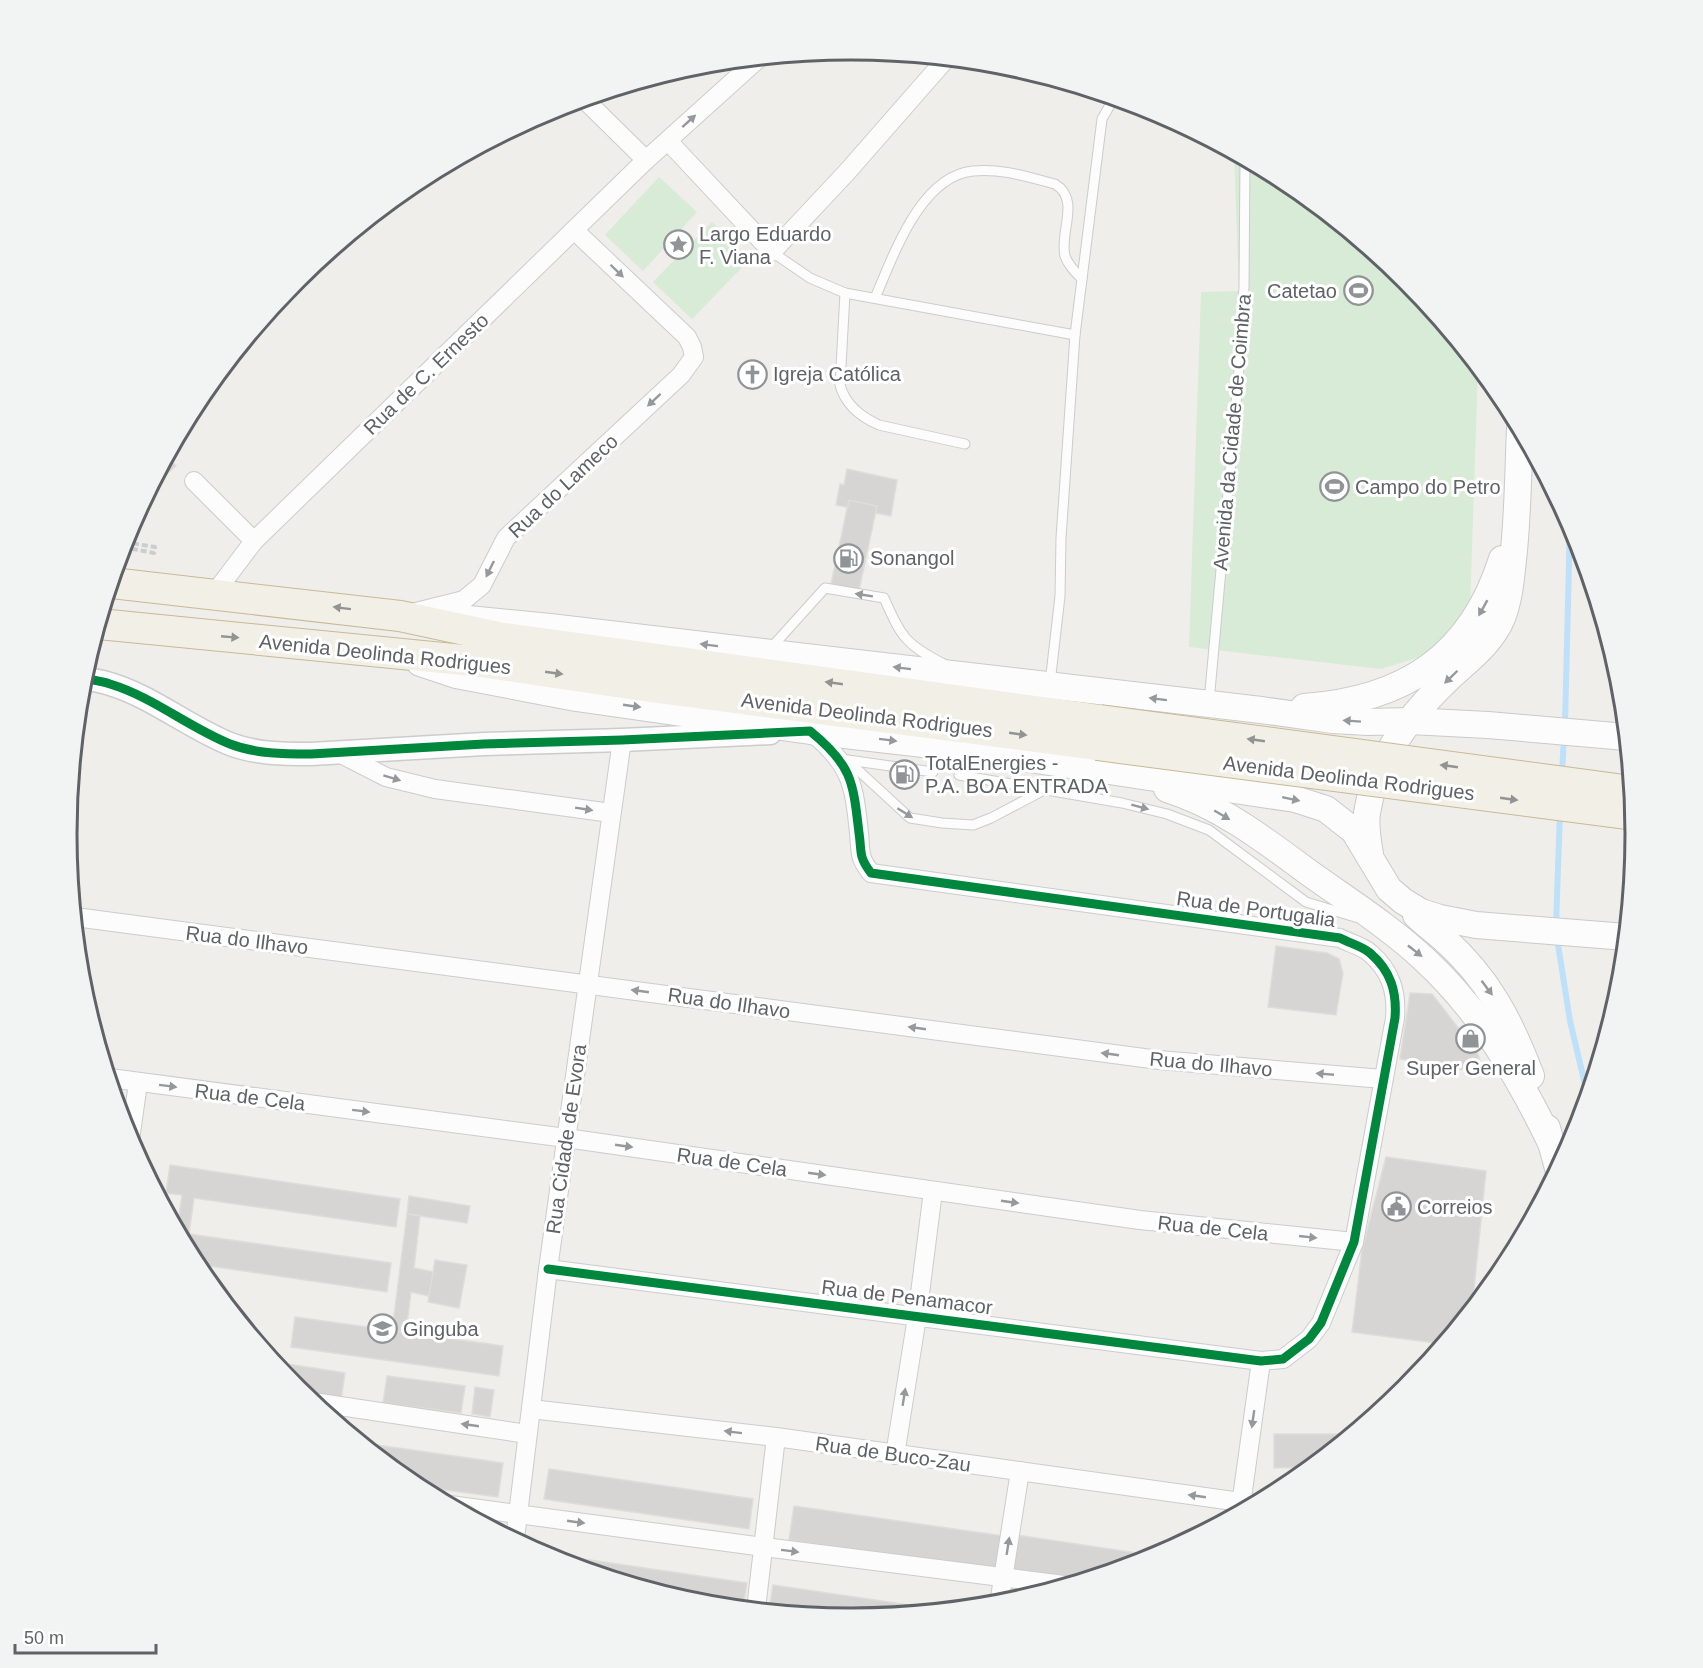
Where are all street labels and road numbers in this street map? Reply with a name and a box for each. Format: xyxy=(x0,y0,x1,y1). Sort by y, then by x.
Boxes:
street label: Avenida da Cidade de Coimbra xyxy=(1209,292,1255,571)
street label: Rua de C. Ernesto xyxy=(359,309,493,439)
street label: Rua do Lameco xyxy=(504,430,622,542)
street label: Avenida Deolinda Rodrigues xyxy=(258,630,512,678)
street label: Avenida Deolinda Rodrigues xyxy=(740,689,994,741)
street label: Avenida Deolinda Rodrigues xyxy=(1222,752,1476,804)
street label: Rua de Portugalia xyxy=(1175,887,1338,931)
street label: Rua do Ilhavo xyxy=(184,922,310,958)
street label: Rua do Ilhavo xyxy=(666,984,792,1022)
street label: Rua Cidade de Evora xyxy=(542,1042,590,1235)
street label: Rua do Ilhavo xyxy=(1149,1048,1273,1080)
street label: Rua de Cela xyxy=(193,1079,307,1115)
street label: Rua de Cela xyxy=(675,1143,789,1181)
street label: Rua de Cela xyxy=(1157,1211,1270,1245)
street label: Rua de Penamacor xyxy=(820,1276,994,1318)
street label: Rua de Buco-Zau xyxy=(814,1432,972,1476)

